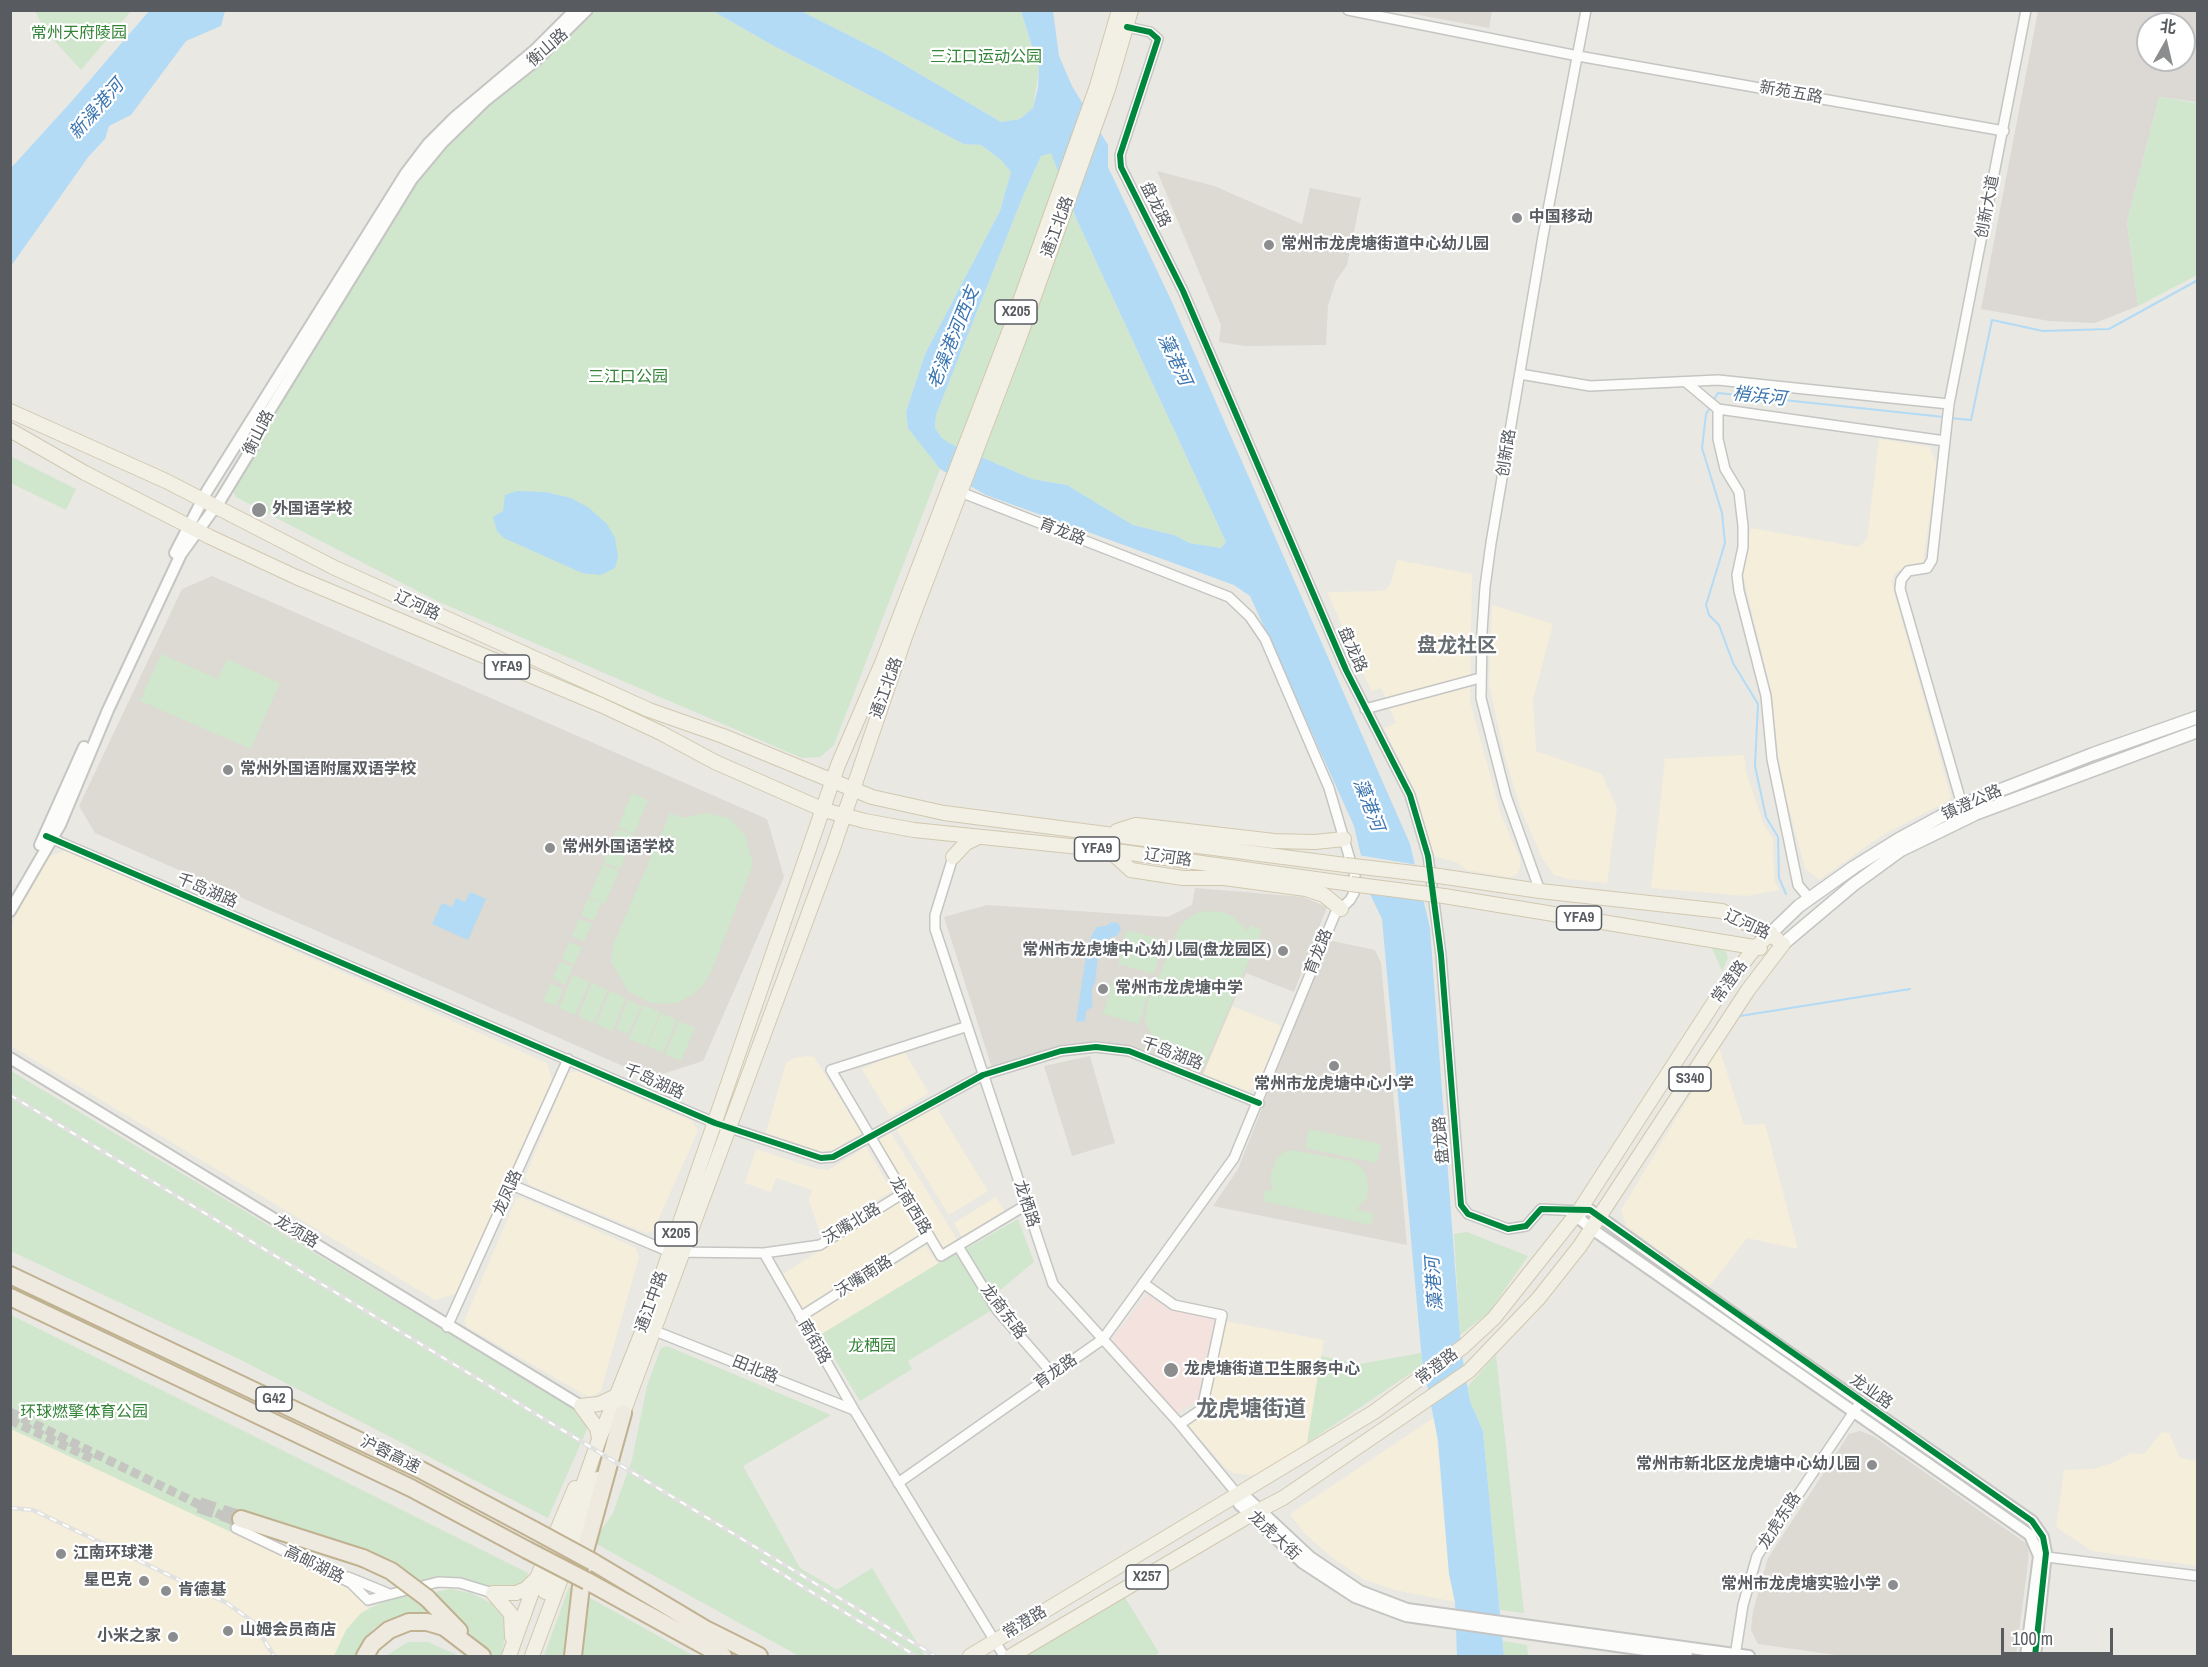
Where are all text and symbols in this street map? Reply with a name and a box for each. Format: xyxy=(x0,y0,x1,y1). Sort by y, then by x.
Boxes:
north arrow xyxy=(2136,12,2196,72)
text: 北 xyxy=(2159,14,2178,38)
park label: 常州天府陵园 xyxy=(31,24,127,44)
street label: 衡山路 xyxy=(524,25,572,71)
park label: 三江口运动公园 xyxy=(930,48,1042,68)
water label: 新澡港河 xyxy=(65,76,129,144)
street label: 新苑五路 xyxy=(1758,78,1824,108)
street label: 创新大道 xyxy=(1972,174,2004,240)
street label: 盘龙路 xyxy=(1136,179,1174,231)
street label: 通江北路 xyxy=(1038,194,1078,260)
place label: 中国移动 xyxy=(1529,208,1593,228)
marker: 中国移动 xyxy=(1510,211,1524,225)
place label: 常州市龙虎塘街道中心幼儿园 xyxy=(1281,235,1489,255)
marker: 常州市龙虎塘街道中心幼儿园 xyxy=(1262,238,1276,252)
water label: 老澡港河西支 xyxy=(924,284,984,392)
road number: X205 xyxy=(995,300,1037,324)
water label: 藻港河 xyxy=(1153,331,1195,389)
park label: 三江口公园 xyxy=(588,368,668,388)
water label: 梢浜河 xyxy=(1731,383,1787,411)
street label: 衡山路 xyxy=(240,407,278,459)
street label: 创新路 xyxy=(1494,428,1520,478)
place label: 外国语学校 xyxy=(272,500,352,520)
marker: 外国语学校 xyxy=(250,501,268,519)
street label: 育龙路 xyxy=(1036,514,1088,550)
street label: 辽河路 xyxy=(391,587,443,625)
street label: 盘龙路 xyxy=(1333,624,1371,676)
district label: 盘龙社区 xyxy=(1417,635,1497,659)
road number: YFA9 xyxy=(484,655,530,679)
street label: 通江北路 xyxy=(867,655,907,721)
place label: 常州外国语附属双语学校 xyxy=(240,760,416,780)
marker: 常州外国语附属双语学校 xyxy=(221,763,235,777)
water label: 藻港河 xyxy=(1348,776,1388,834)
street label: 镇澄公路 xyxy=(1939,781,2005,825)
road number: YFA9 xyxy=(1074,837,1120,861)
place label: 常州外国语学校 xyxy=(562,838,674,858)
marker: 常州外国语学校 xyxy=(543,841,557,855)
street label: 辽河路 xyxy=(1143,845,1193,871)
street label: 千岛湖路 xyxy=(174,870,240,912)
road number: YFA9 xyxy=(1556,906,1602,930)
street label: 辽河路 xyxy=(1721,906,1773,944)
street label: 育龙路 xyxy=(1301,926,1337,978)
place label: 常州市龙虎塘中心幼儿园(盘龙园区) xyxy=(1022,941,1271,961)
marker: 常州市龙虎塘中心幼儿园(盘龙园区) xyxy=(1276,944,1290,958)
street label: 常澄路 xyxy=(1708,957,1752,1007)
place label: 常州市龙虎塘中学 xyxy=(1115,979,1243,999)
marker: 常州市龙虎塘中学 xyxy=(1096,982,1110,996)
street label: 千岛湖路 xyxy=(1139,1034,1205,1074)
marker: 常州市龙虎塘中心小学 xyxy=(1327,1059,1341,1073)
street label: 千岛湖路 xyxy=(621,1060,687,1104)
road number: S340 xyxy=(1669,1067,1711,1091)
place label: 常州市龙虎塘中心小学 xyxy=(1254,1075,1414,1095)
street label: 盘龙路 xyxy=(1430,1115,1454,1165)
street label: 龙凤路 xyxy=(489,1167,527,1219)
street label: 龙商西路 xyxy=(885,1174,935,1238)
street label: 龙栖路 xyxy=(1009,1178,1043,1230)
street label: 沃嘴北路 xyxy=(820,1199,884,1249)
street label: 龙须路 xyxy=(270,1211,322,1253)
road number: X205 xyxy=(655,1222,697,1246)
street label: 沃嘴南路 xyxy=(832,1252,896,1302)
water label: 藻港河 xyxy=(1422,1256,1448,1312)
street label: 通江中路 xyxy=(632,1269,672,1335)
street label: 龙商东路 xyxy=(976,1281,1030,1343)
street label: 南街路 xyxy=(794,1316,834,1368)
park label: 龙栖园 xyxy=(848,1337,896,1357)
street label: 常澄路 xyxy=(1412,1345,1462,1389)
street label: 育龙路 xyxy=(1031,1350,1081,1394)
street label: 田北路 xyxy=(729,1352,781,1388)
place label: 龙虎塘街道卫生服务中心 xyxy=(1184,1360,1360,1380)
marker: 龙虎塘街道卫生服务中心 xyxy=(1162,1361,1180,1379)
street label: 龙业路 xyxy=(1846,1370,1896,1414)
road number: G42 xyxy=(256,1387,292,1411)
district label: 龙虎塘街道 xyxy=(1196,1397,1306,1423)
park label: 环球燃擎体育公园 xyxy=(20,1403,148,1423)
street label: 沪蓉高速 xyxy=(357,1432,423,1478)
place label: 常州市新北区龙虎塘中心幼儿园 xyxy=(1636,1455,1860,1475)
marker: 常州市新北区龙虎塘中心幼儿园 xyxy=(1865,1458,1879,1472)
street label: 龙虎东路 xyxy=(1755,1489,1805,1553)
street label: 龙虎大街 xyxy=(1244,1507,1304,1565)
street label: 高邮湖路 xyxy=(281,1542,347,1588)
place label: 江南环球港 xyxy=(73,1544,153,1564)
marker: 江南环球港 xyxy=(54,1547,68,1561)
road number: X257 xyxy=(1126,1565,1168,1589)
place label: 星巴克 xyxy=(84,1571,132,1591)
marker: 星巴克 xyxy=(137,1574,151,1588)
place label: 常州市龙虎塘实验小学 xyxy=(1721,1575,1881,1595)
marker: 常州市龙虎塘实验小学 xyxy=(1886,1578,1900,1592)
place label: 肯德基 xyxy=(178,1581,226,1601)
marker: 肯德基 xyxy=(159,1584,173,1598)
street label: 常澄路 xyxy=(999,1602,1051,1644)
scale bar xyxy=(2004,1616,2116,1654)
place label: 山姆会员商店 xyxy=(240,1621,336,1641)
marker: 山姆会员商店 xyxy=(221,1624,235,1638)
text: 100 m xyxy=(2012,1626,2053,1651)
place label: 小米之家 xyxy=(97,1627,161,1647)
marker: 小米之家 xyxy=(166,1630,180,1644)

